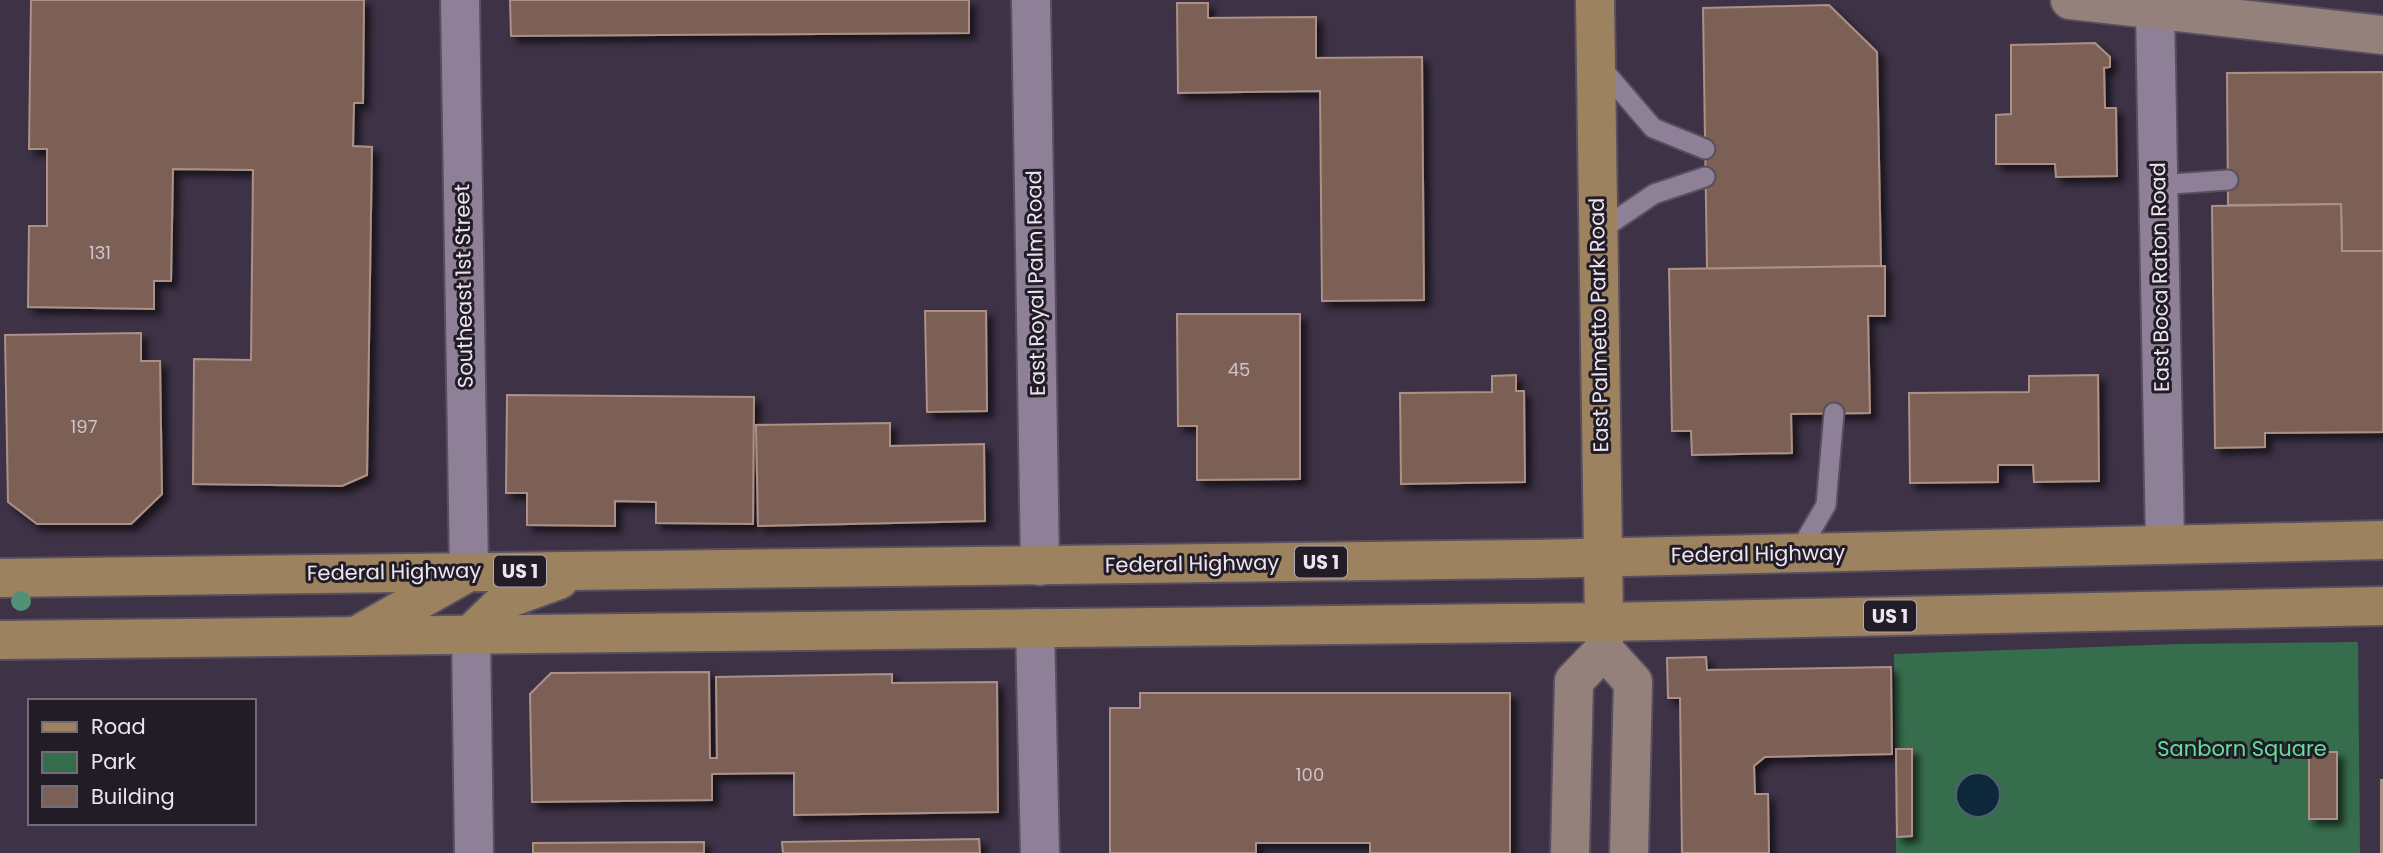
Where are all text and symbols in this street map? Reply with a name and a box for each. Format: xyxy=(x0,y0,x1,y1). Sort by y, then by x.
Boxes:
street label: East Boca Raton Road xyxy=(2143,162,2176,392)
street label: East Royal Palm Road xyxy=(1019,170,1052,396)
street label: Southeast 1st Street xyxy=(447,184,480,388)
street label: East Palmetto Park Road xyxy=(1582,197,1615,453)
house number: 131 xyxy=(89,240,111,265)
house number: 45 xyxy=(1228,357,1250,382)
house number: 197 xyxy=(71,414,98,439)
street label: Federal Highway xyxy=(1671,537,1846,570)
street label: Federal Highway xyxy=(1105,547,1280,580)
road number: US 1 xyxy=(1295,547,1347,578)
street label: Federal Highway xyxy=(307,555,482,588)
road number: US 1 xyxy=(494,556,546,586)
road number: US 1 xyxy=(1864,600,1916,632)
legend xyxy=(28,699,256,825)
text: Road xyxy=(91,712,146,741)
park label: Sanborn Square xyxy=(2157,734,2327,763)
text: Park xyxy=(91,747,136,776)
house number: 100 xyxy=(1296,762,1324,787)
text: Building xyxy=(91,782,175,811)

